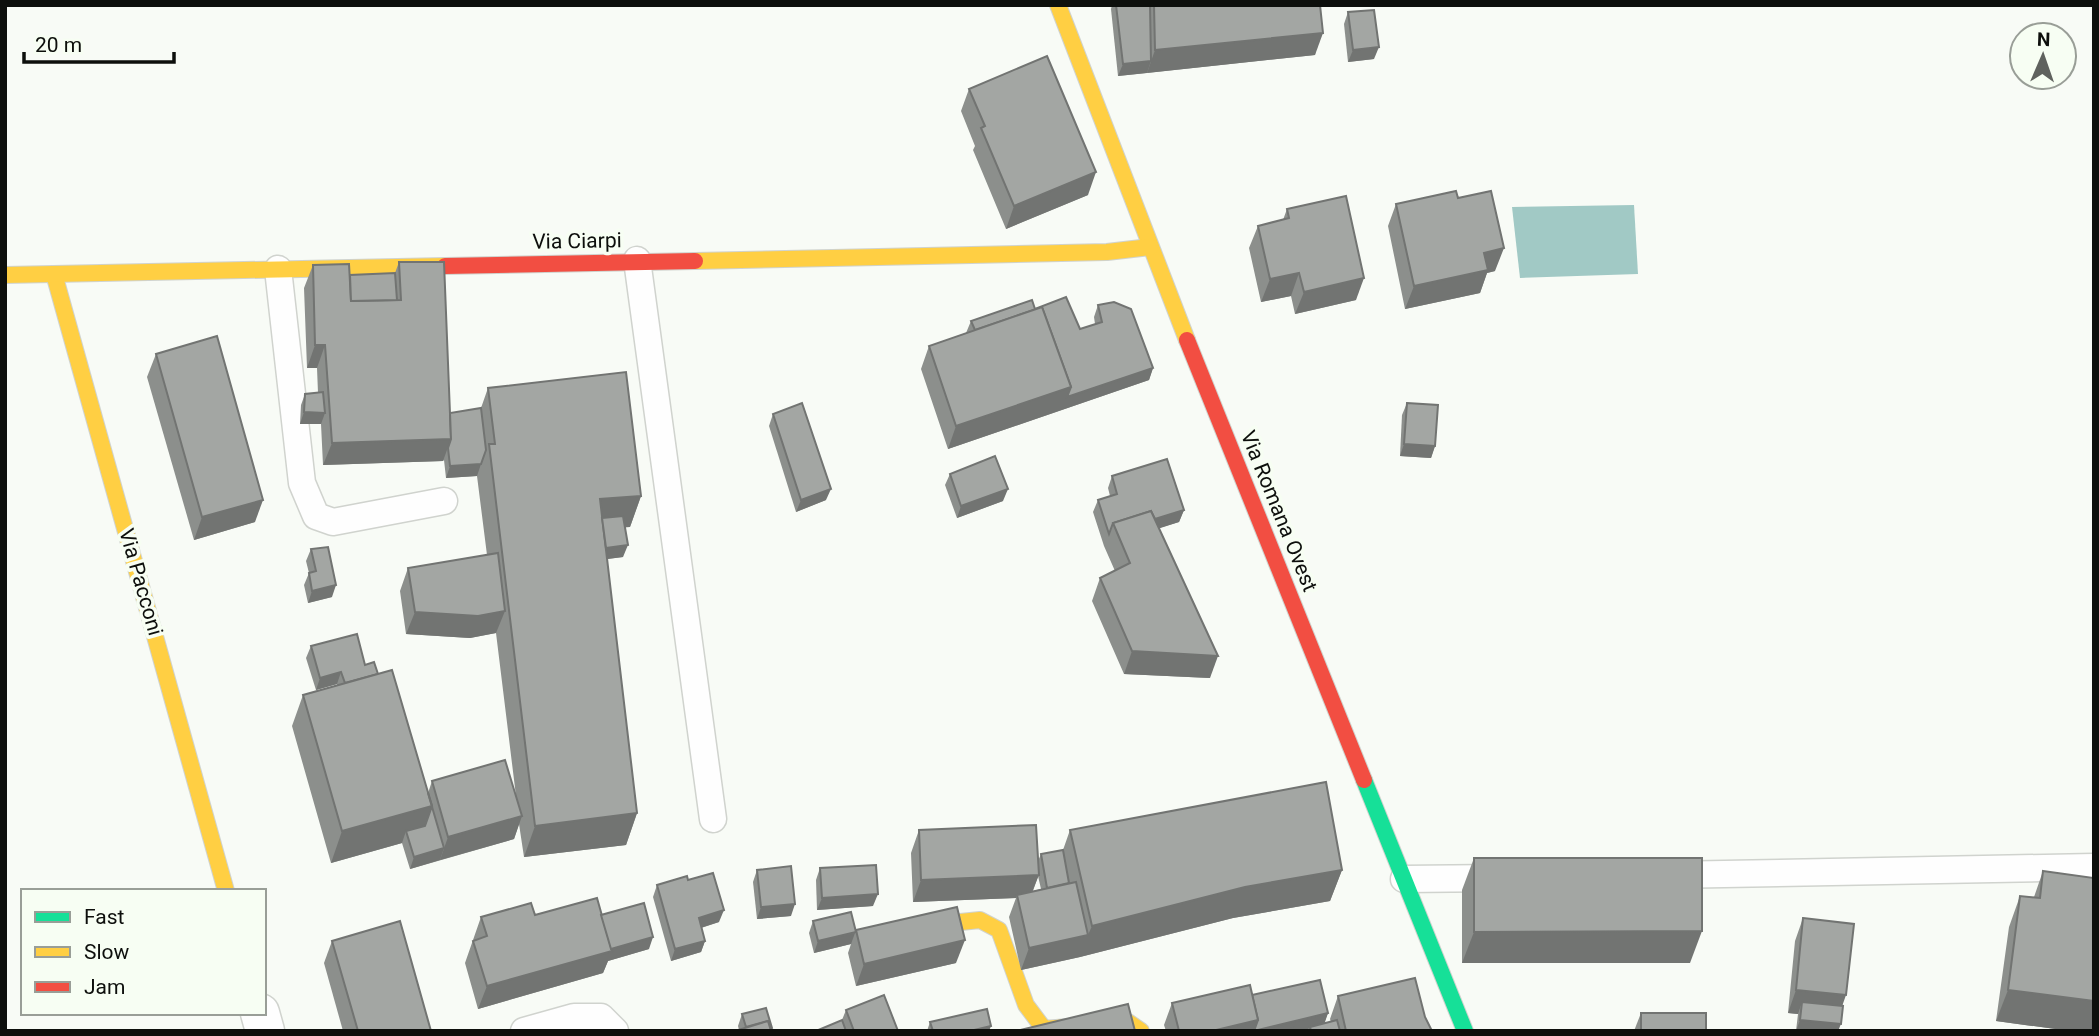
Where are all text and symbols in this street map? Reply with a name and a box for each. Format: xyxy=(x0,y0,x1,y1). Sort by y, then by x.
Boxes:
scale bar xyxy=(24,21,175,65)
north arrow xyxy=(2008,21,2078,91)
text: N xyxy=(2036,28,2051,51)
text: 20 m xyxy=(35,33,82,57)
street label: Via Ciarpi xyxy=(532,228,622,254)
street label: Via Romana Ovest xyxy=(1236,427,1322,595)
street label: Via Pacconi xyxy=(114,526,168,638)
legend xyxy=(21,889,266,1015)
text: Fast xyxy=(84,905,125,929)
text: Slow xyxy=(84,940,130,964)
text: Jam xyxy=(84,975,125,999)

